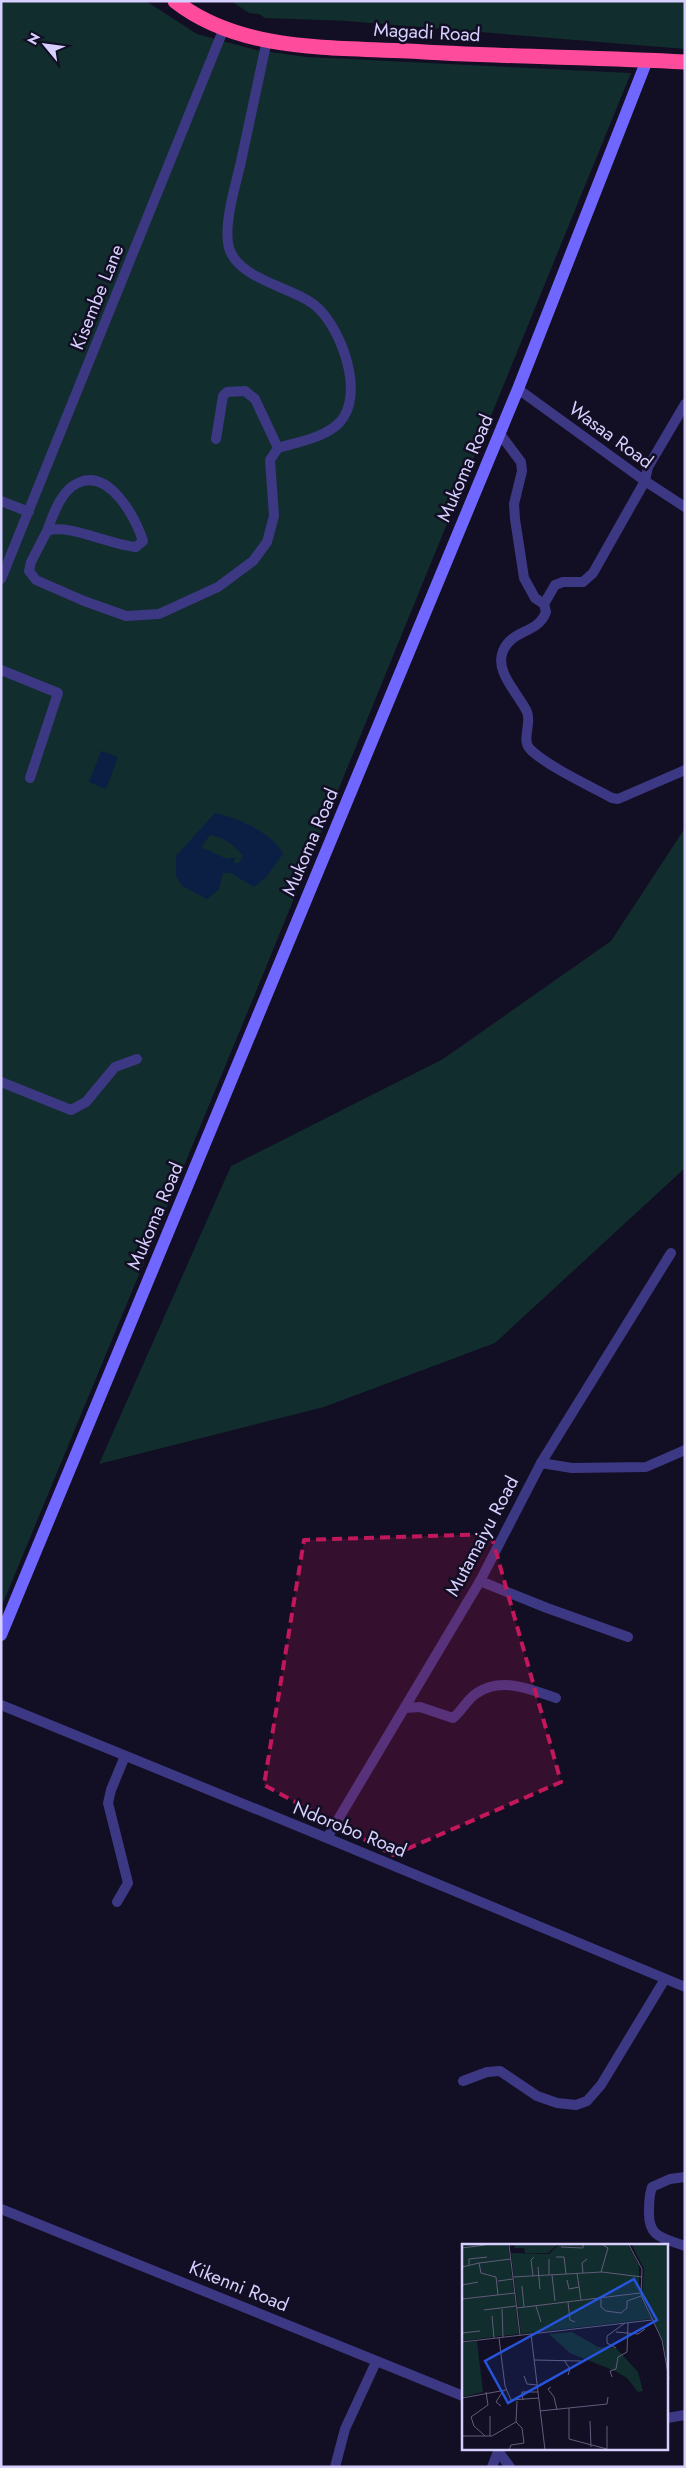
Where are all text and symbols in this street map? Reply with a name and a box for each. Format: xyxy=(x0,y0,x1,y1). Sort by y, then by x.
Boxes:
street label: Magadi Road xyxy=(373,16,481,48)
north arrow xyxy=(20,20,70,70)
text: N xyxy=(22,29,45,48)
street label: Kisembe Lane xyxy=(64,240,131,354)
street label: Wasaa Road xyxy=(563,395,659,475)
street label: Mukoma Road xyxy=(430,410,500,526)
street label: Mukoma Road xyxy=(275,784,345,900)
street label: Mukoma Road xyxy=(120,1158,190,1274)
street label: Mutamaiyu Road xyxy=(439,1471,525,1601)
street label: Ndorobo Road xyxy=(289,1794,411,1864)
inset map xyxy=(462,2244,668,2450)
street label: Kikenni Road xyxy=(185,2254,293,2318)

